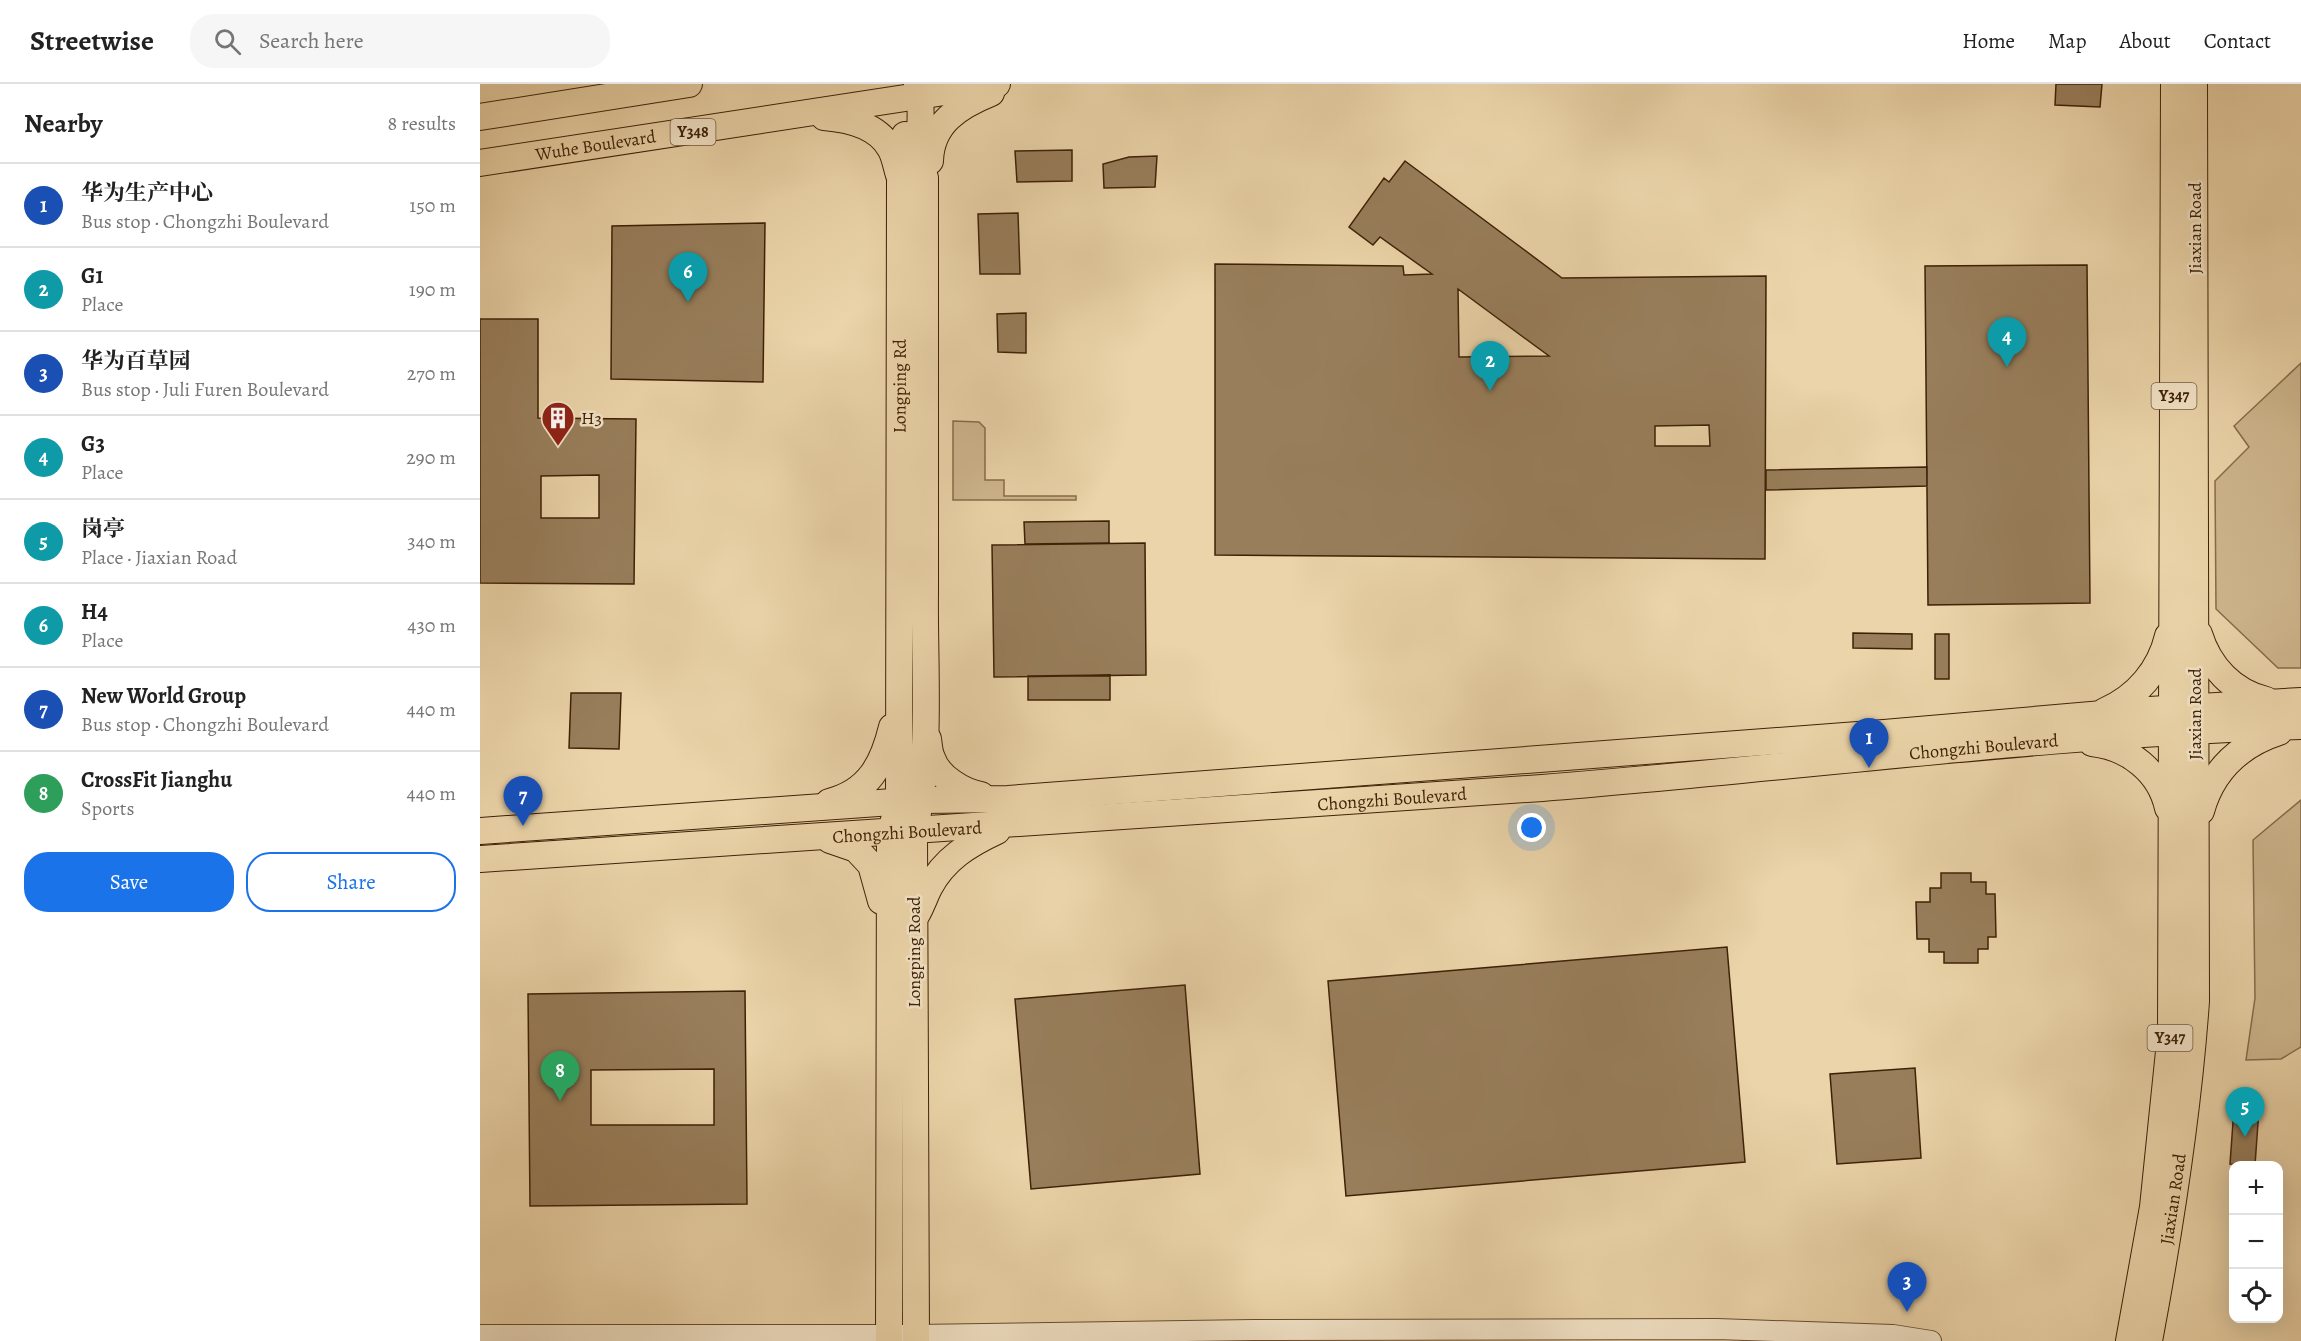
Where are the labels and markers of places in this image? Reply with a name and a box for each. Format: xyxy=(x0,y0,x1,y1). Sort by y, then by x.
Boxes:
pin: 6 xyxy=(668,252,708,302)
pin: 4 xyxy=(1988,318,2026,367)
pin: 2 xyxy=(1470,342,1510,391)
building icon: H3 xyxy=(540,400,576,447)
place label: H3 xyxy=(581,406,602,430)
pin: 1 xyxy=(1850,718,1888,768)
pin: 7 xyxy=(504,776,543,826)
pin: 8 xyxy=(540,1052,580,1101)
pin: 5 xyxy=(2226,1088,2264,1137)
pin: 3 xyxy=(1888,1262,1926,1312)

